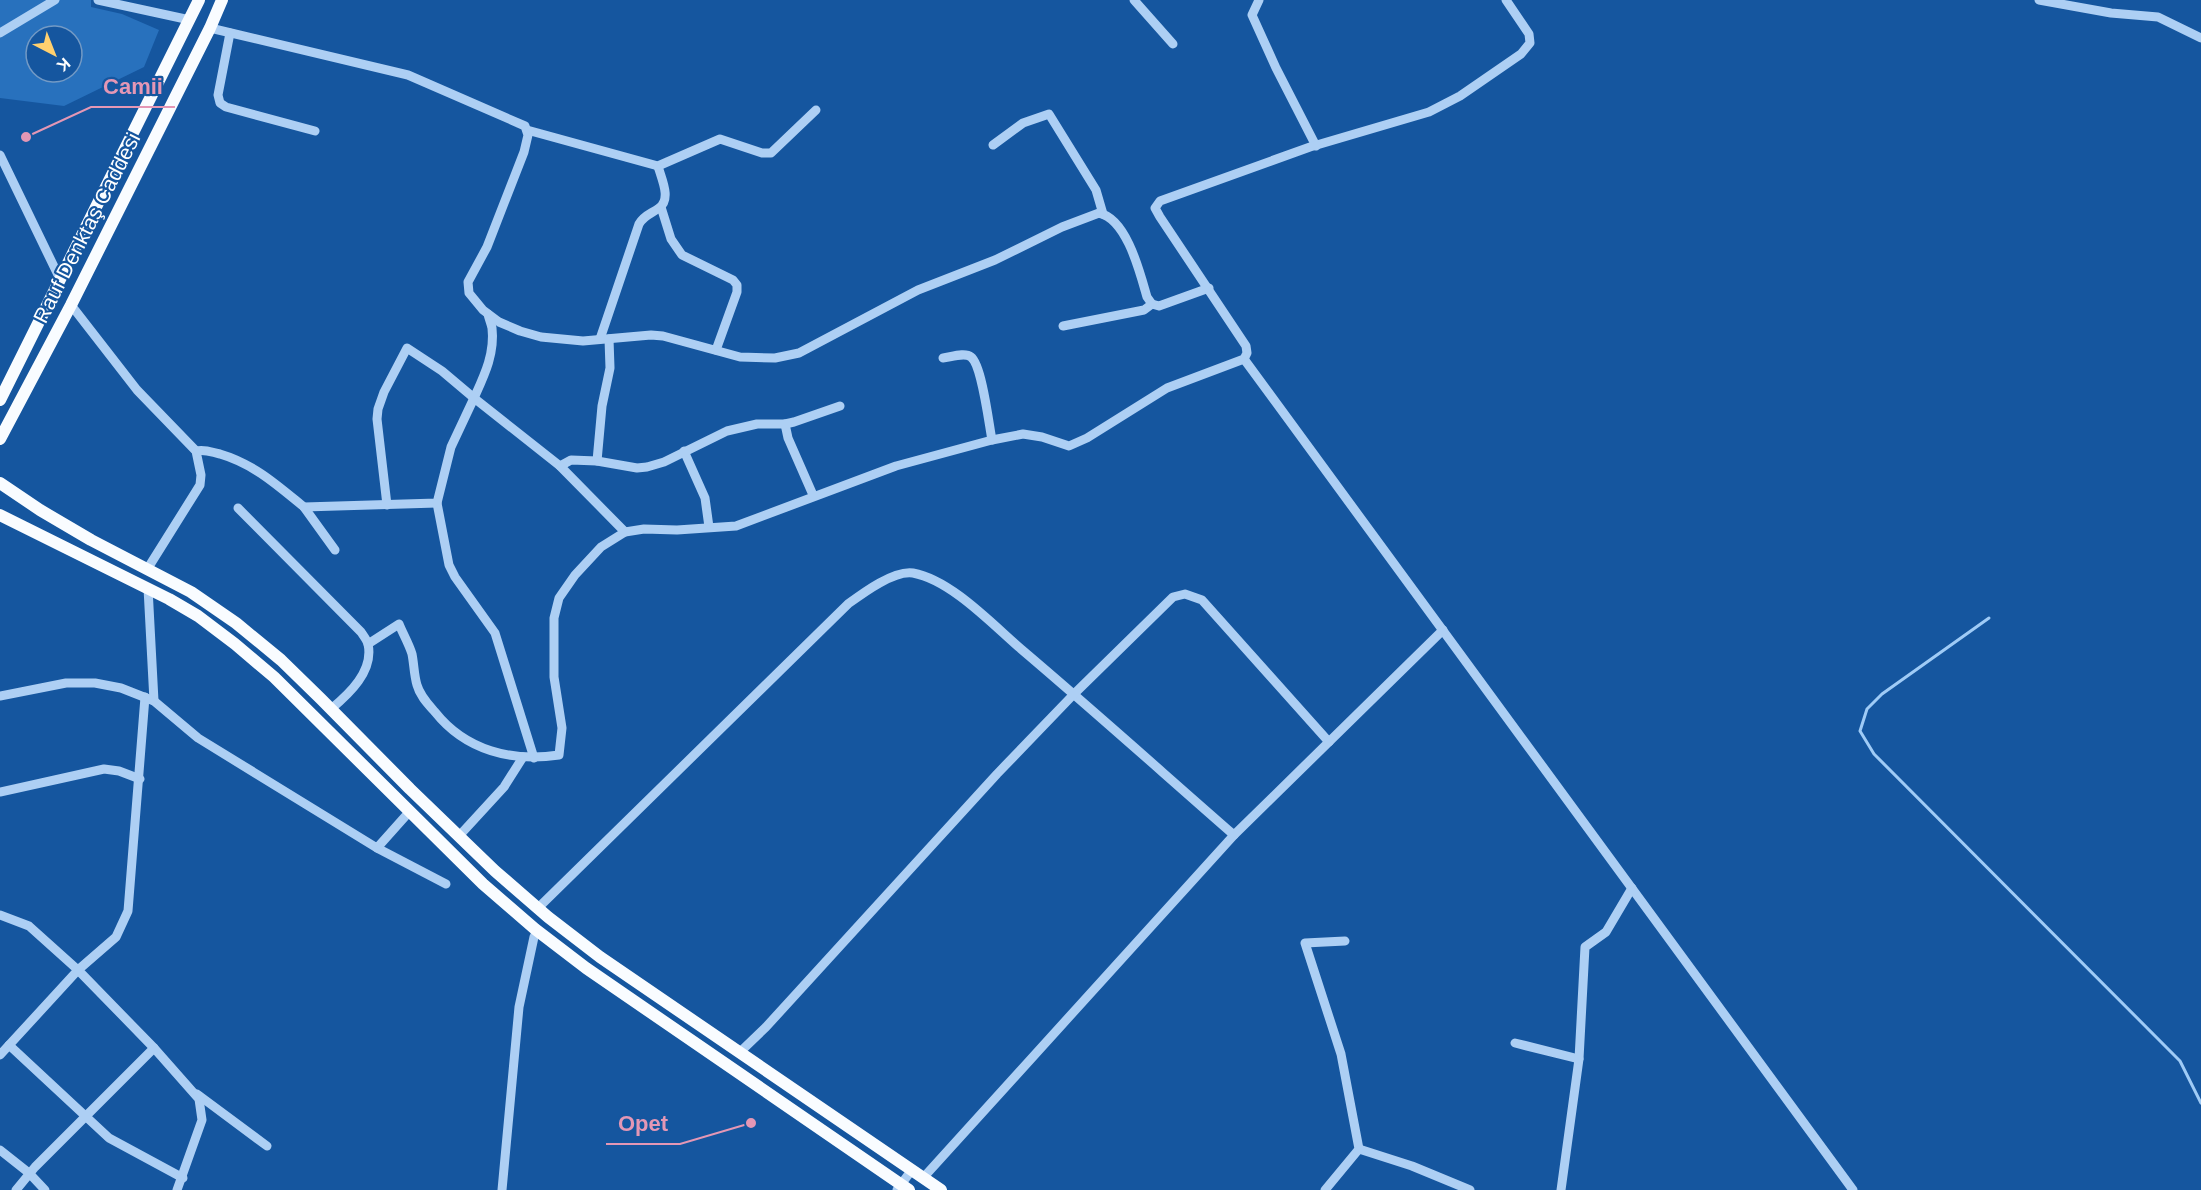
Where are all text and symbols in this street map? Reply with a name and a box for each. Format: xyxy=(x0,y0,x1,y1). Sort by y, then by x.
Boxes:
north arrow xyxy=(24,24,84,84)
text: K xyxy=(53,55,74,75)
callout: Camii xyxy=(91,67,175,107)
text: Camii xyxy=(103,74,163,99)
street label: Rauf Denktaş Caddesi xyxy=(29,129,144,327)
callout: Opet xyxy=(606,1104,680,1144)
text: Opet xyxy=(618,1111,669,1136)

